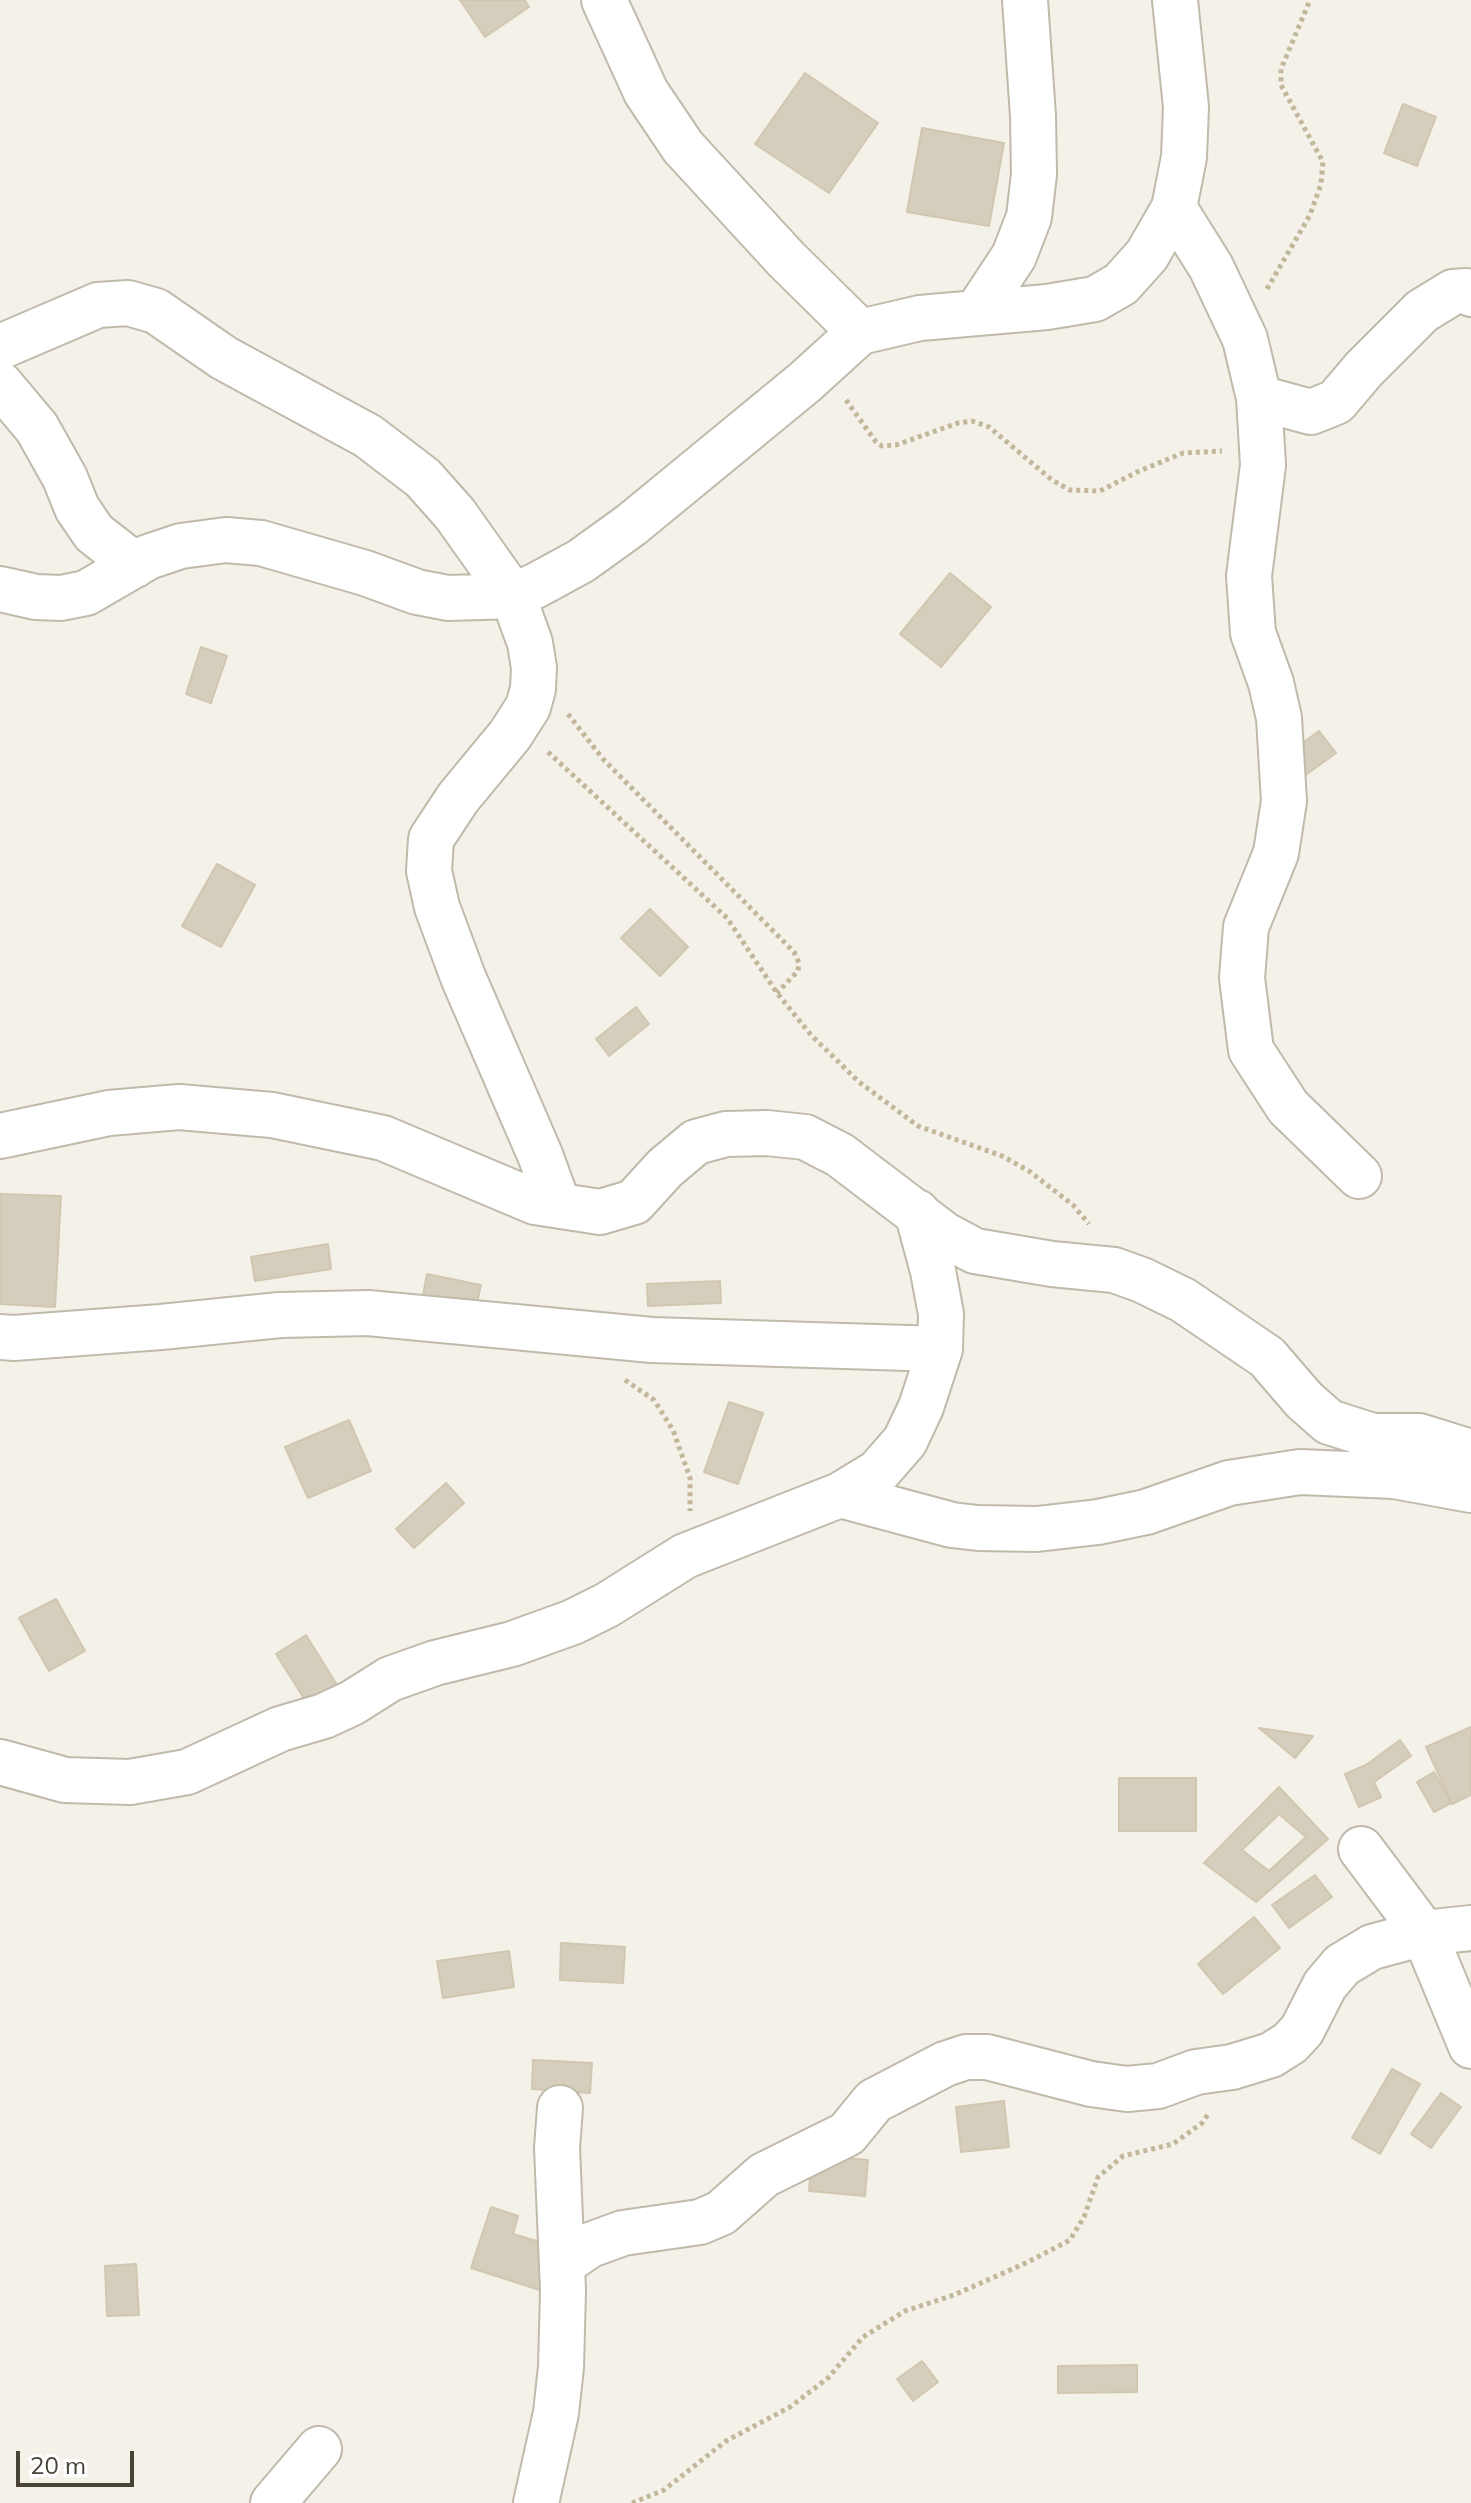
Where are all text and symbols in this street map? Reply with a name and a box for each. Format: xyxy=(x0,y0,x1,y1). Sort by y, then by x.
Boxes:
scale bar xyxy=(20,2435,138,2485)
text: 20 m xyxy=(30,2450,86,2480)

